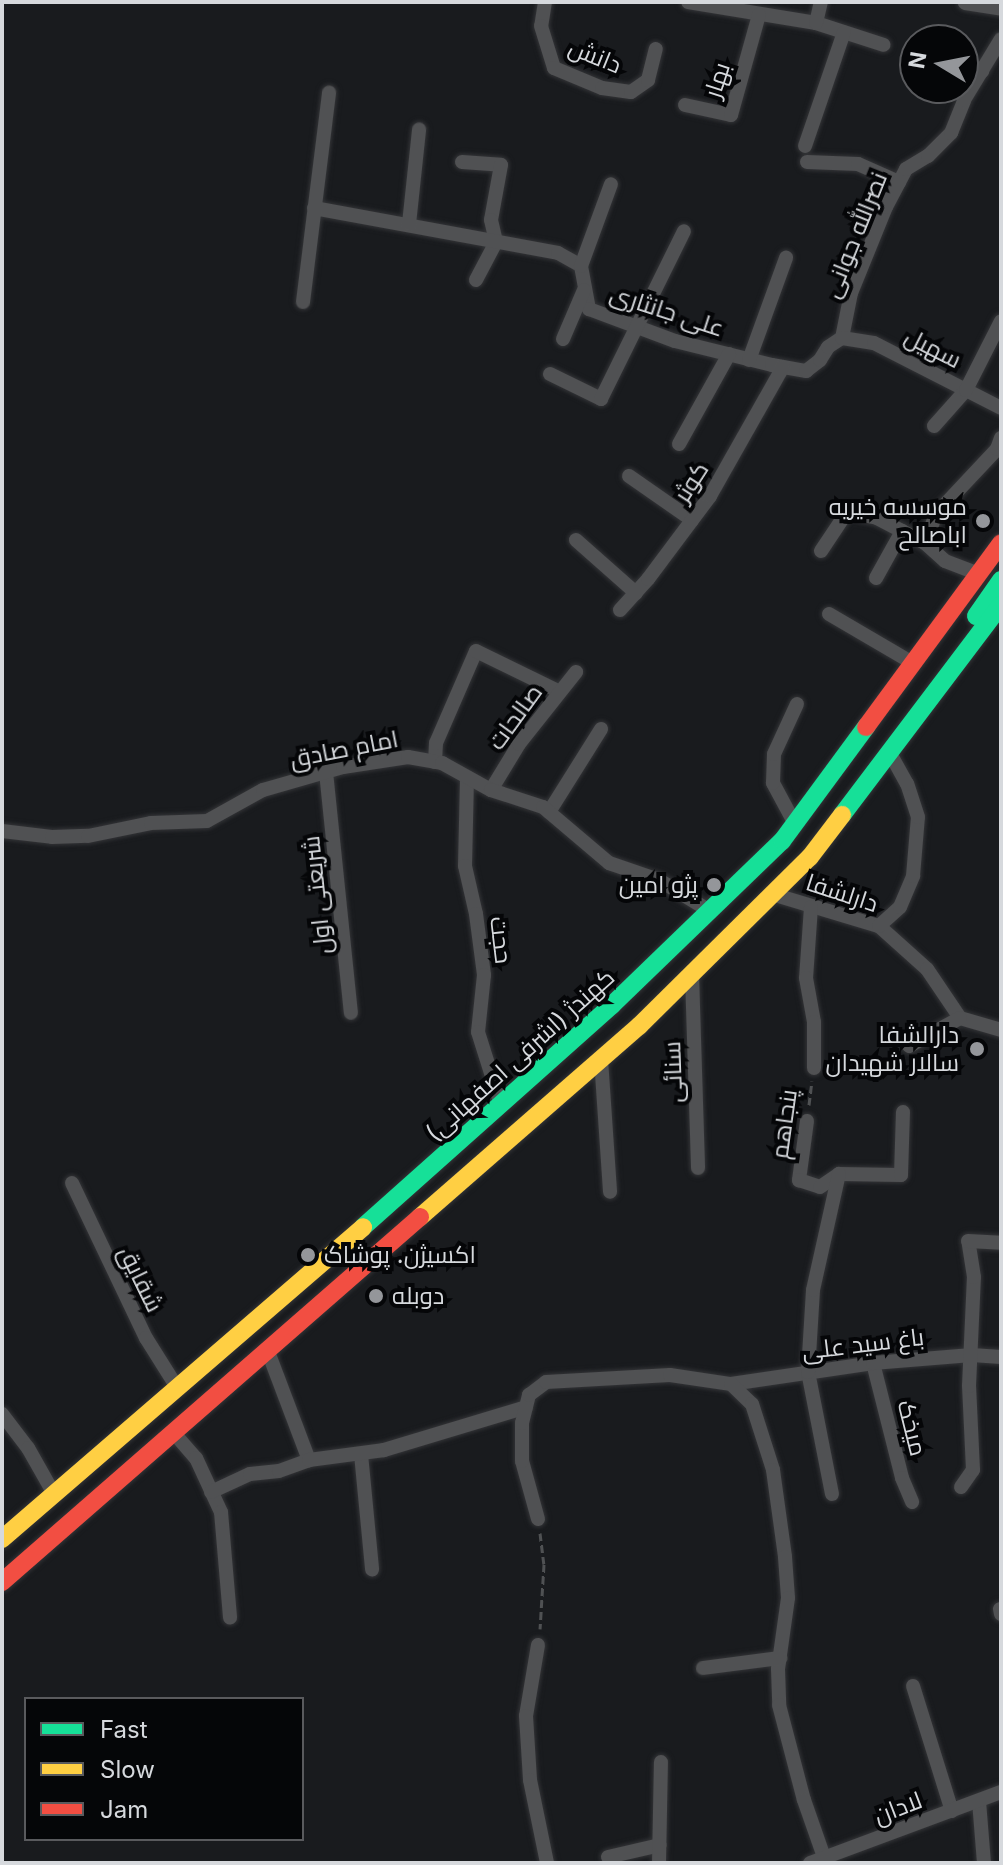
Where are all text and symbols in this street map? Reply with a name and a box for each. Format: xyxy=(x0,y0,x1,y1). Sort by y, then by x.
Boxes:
north arrow xyxy=(899,24,979,104)
street label: دانش xyxy=(564,32,626,80)
text: N xyxy=(903,50,932,71)
street label: بهار xyxy=(698,59,736,101)
street label: نصرالله جوانی xyxy=(817,168,893,302)
street label: علی جانثاری xyxy=(606,279,728,343)
street label: سهیل xyxy=(900,322,966,374)
street label: کوثر xyxy=(667,456,715,508)
place label: موسسه خیریه اباصالح xyxy=(829,493,967,549)
marker: موسسه خیریه اباصالح xyxy=(974,512,992,530)
street label: صالحات xyxy=(482,679,548,755)
street label: امام صادق xyxy=(287,724,401,774)
street label: شریعتی اول xyxy=(296,834,338,956)
street label: دارلشفا xyxy=(802,868,882,918)
place label: پژو امین xyxy=(619,871,698,899)
marker: پژو امین xyxy=(705,876,723,894)
street label: حجت xyxy=(484,915,518,965)
street label: کهندژ (اشرفی اصفهانی) xyxy=(420,963,620,1147)
place label: دارالشفا سالار شهیدان xyxy=(826,1021,959,1077)
marker: دارالشفا سالار شهیدان xyxy=(966,1038,988,1060)
street label: سنائی xyxy=(658,1041,688,1103)
street label: پنجاهم xyxy=(765,1087,803,1161)
street label: شقایق xyxy=(113,1241,169,1317)
place label: اکسیژن. پوشاک xyxy=(324,1241,476,1269)
marker: اکسیژن. پوشاک xyxy=(299,1246,317,1264)
place label: دوبله xyxy=(392,1282,444,1310)
marker: دوبله xyxy=(367,1287,385,1305)
street label: باغ سید علی xyxy=(800,1322,926,1366)
street label: میخک xyxy=(891,1397,933,1459)
legend xyxy=(24,1697,304,1841)
text: Fast xyxy=(100,1715,148,1744)
text: Slow xyxy=(100,1755,155,1784)
street label: لادان xyxy=(870,1786,926,1830)
text: Jam xyxy=(100,1795,148,1824)

